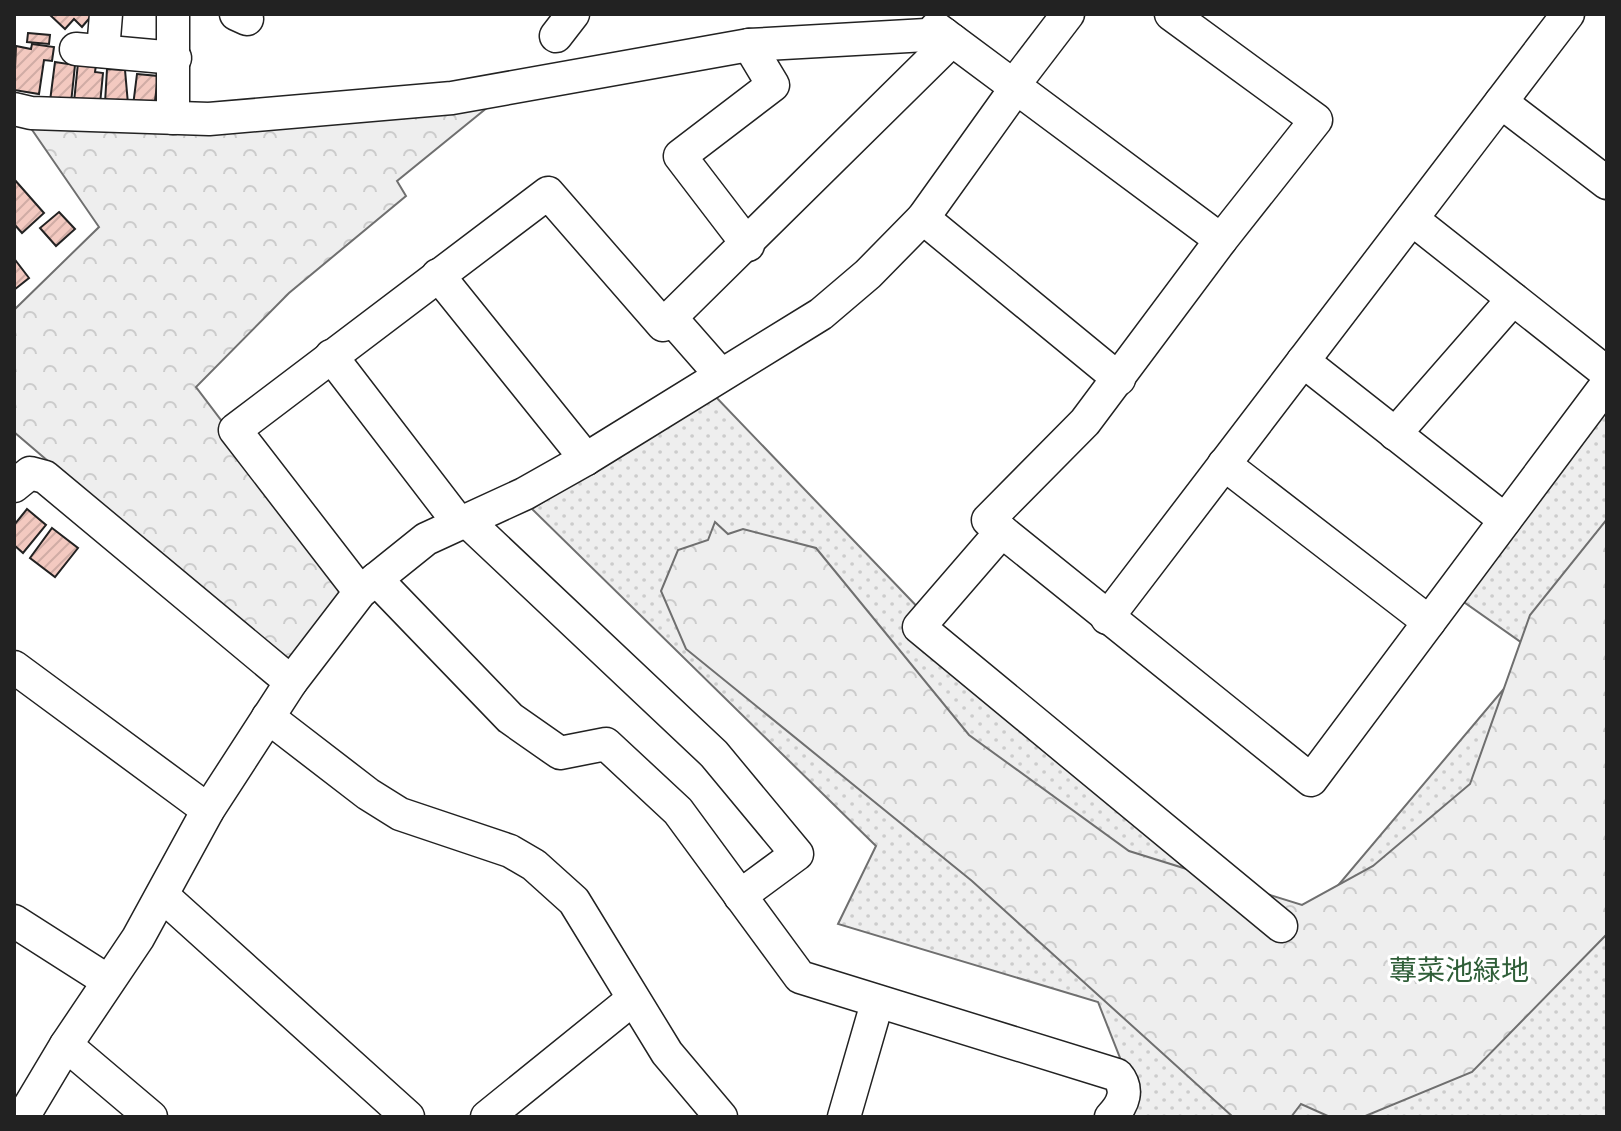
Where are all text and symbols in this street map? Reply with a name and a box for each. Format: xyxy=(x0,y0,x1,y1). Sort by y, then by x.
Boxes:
park label: 蓴菜池緑地 xyxy=(1389,953,1529,986)

